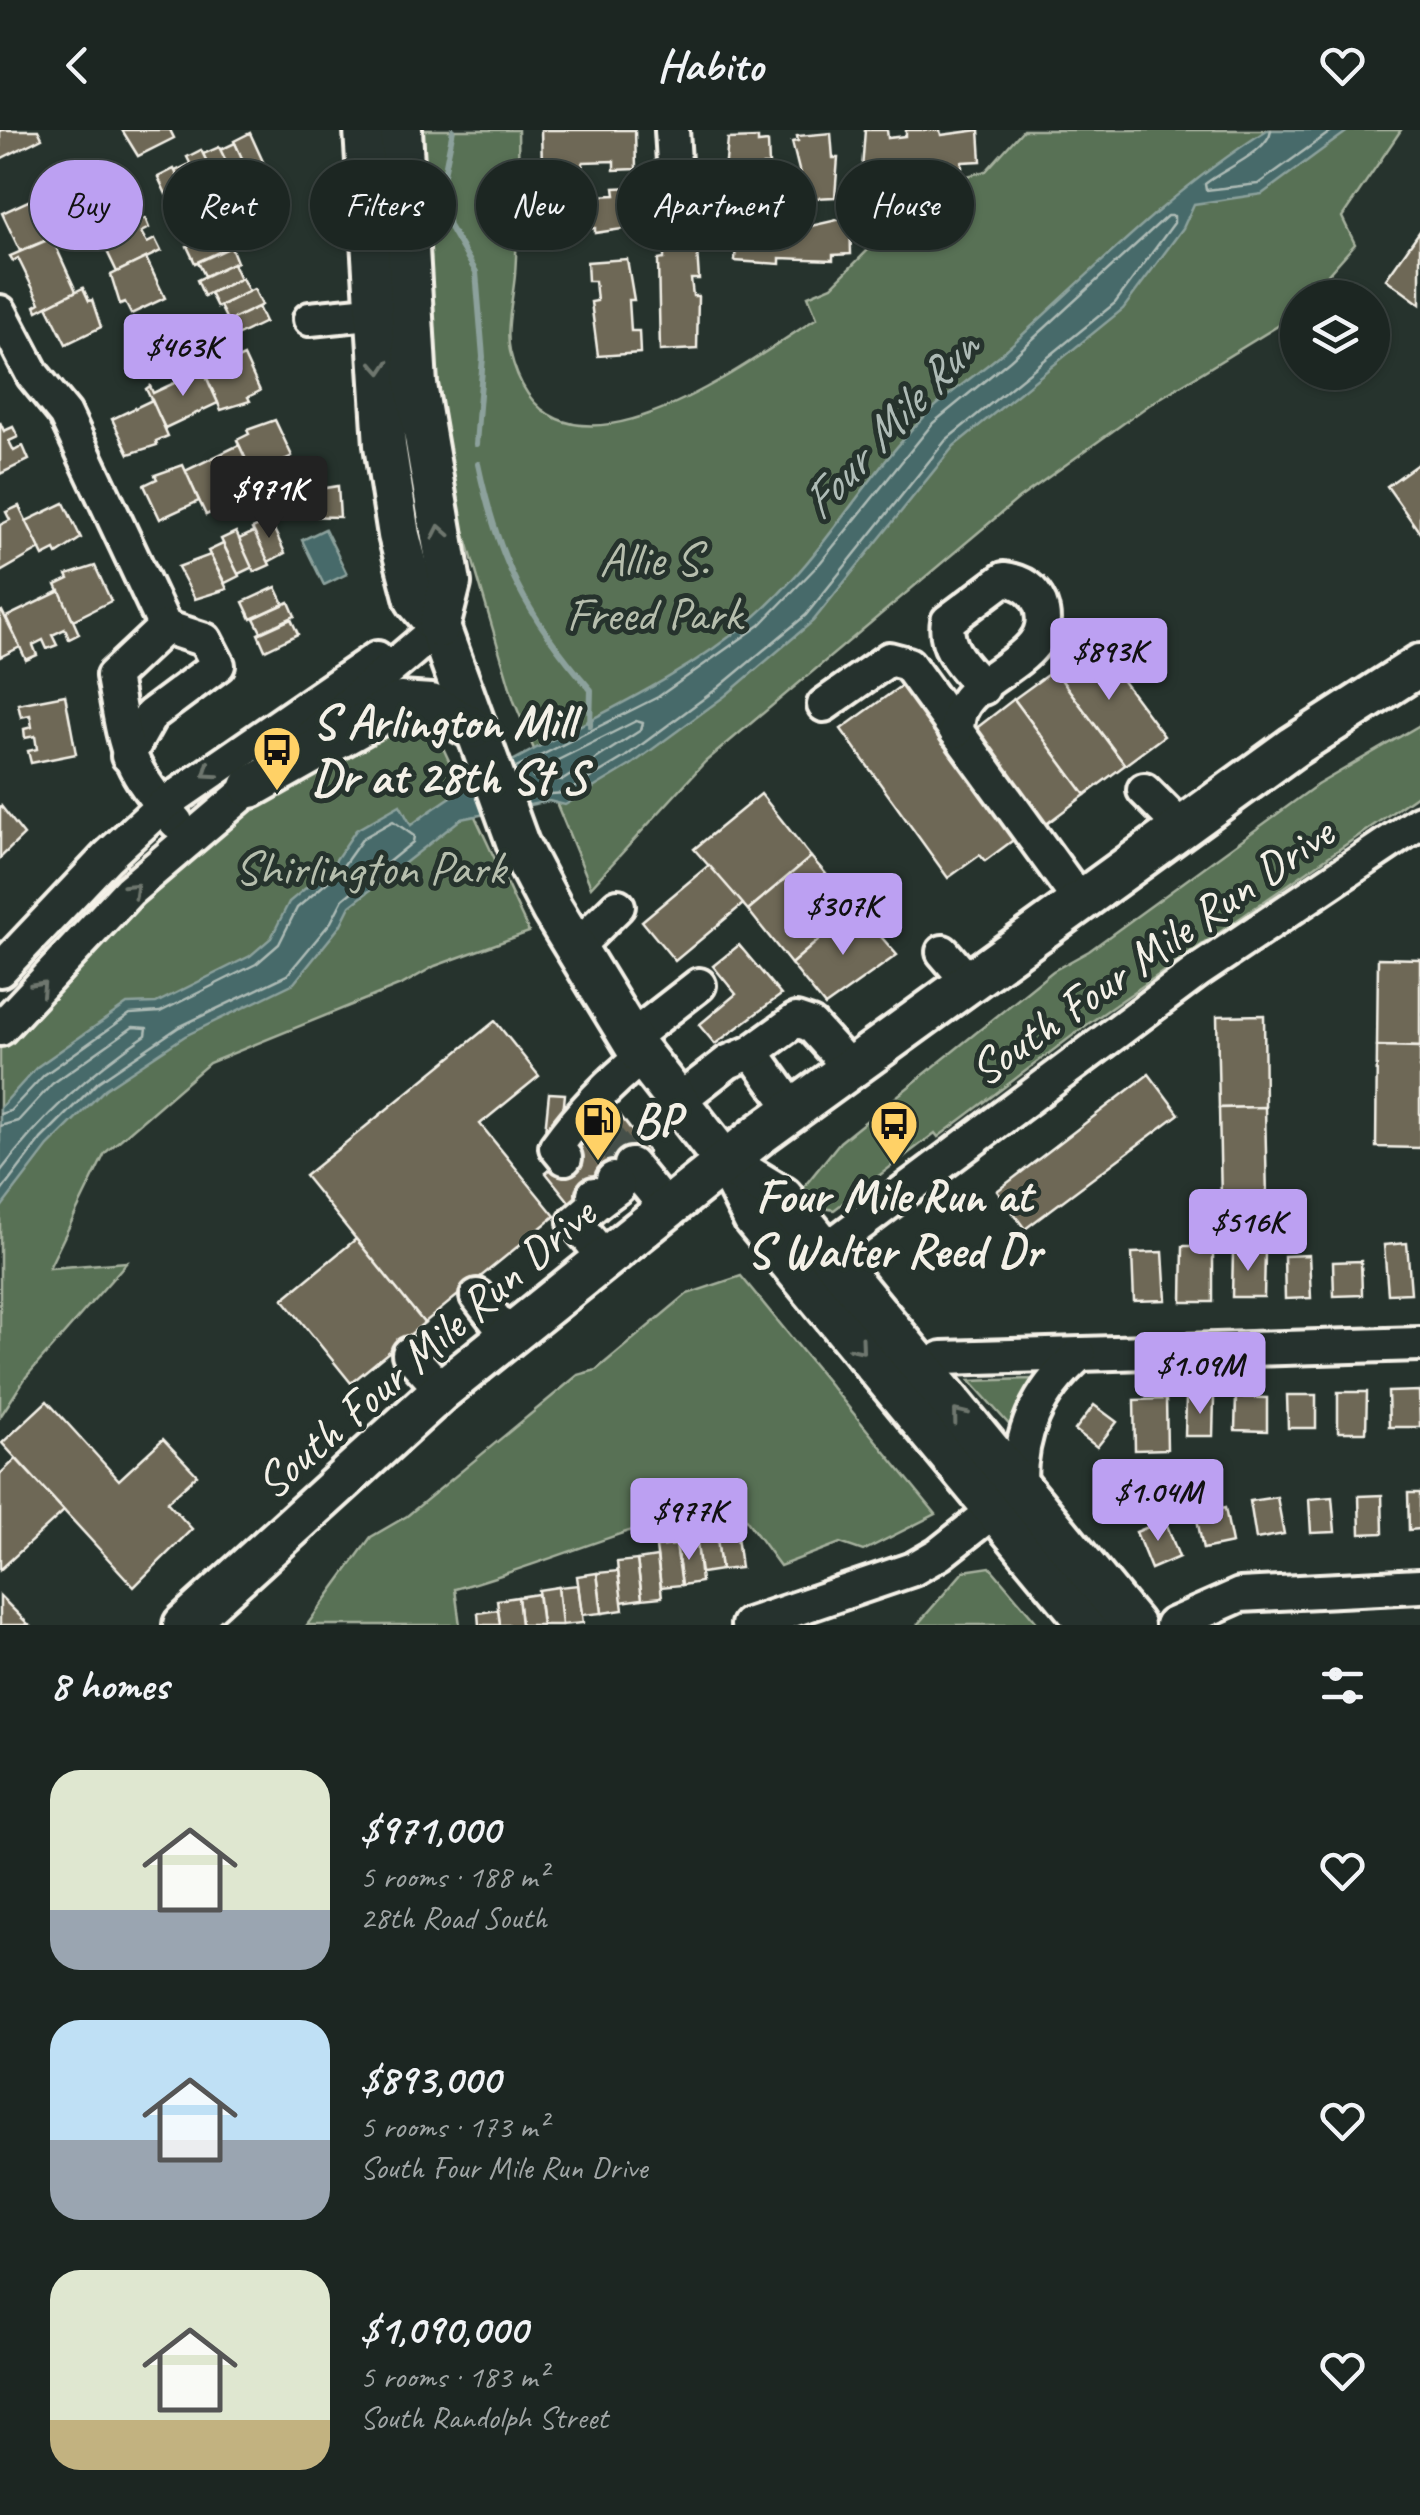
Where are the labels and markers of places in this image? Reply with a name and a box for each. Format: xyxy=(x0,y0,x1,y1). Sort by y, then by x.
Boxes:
pin: $463K xyxy=(113,314,253,399)
pin: $971K xyxy=(199,456,339,541)
pin: $893K xyxy=(1039,618,1179,703)
place label: S Arlington Mill Dr at 28th St S xyxy=(312,692,594,807)
bus stop icon: S Arlington Mill Dr at 28th St S xyxy=(251,724,303,792)
pin: $307K xyxy=(773,873,913,958)
place label: BP xyxy=(633,1090,688,1150)
fuel station icon: BP xyxy=(572,1094,624,1162)
bus stop icon: Four Mile Run at S Walter Reed Dr xyxy=(868,1098,920,1166)
place label: Four Mile Run at S Walter Reed Dr xyxy=(747,1166,1046,1281)
pin: $516K xyxy=(1178,1189,1318,1274)
pin: $1.09M xyxy=(1119,1332,1281,1417)
pin: $1.04M xyxy=(1077,1459,1239,1544)
pin: $977K xyxy=(619,1478,759,1563)

